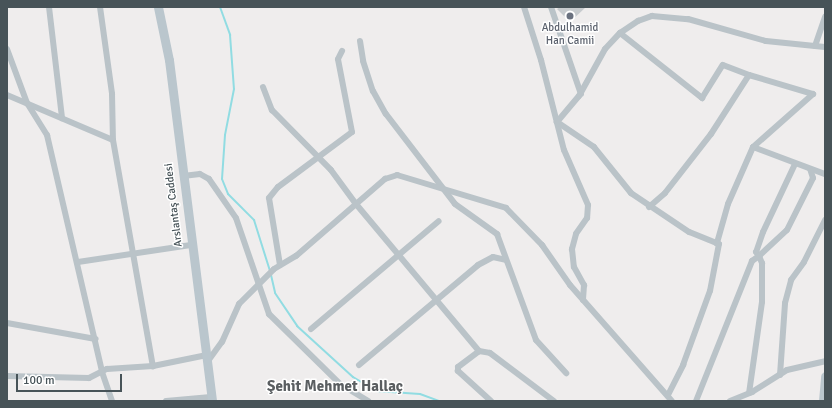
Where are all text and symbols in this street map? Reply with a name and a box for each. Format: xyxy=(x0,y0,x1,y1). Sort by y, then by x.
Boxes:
marker: Abdulhamid Han Camii xyxy=(565,11,575,21)
place label: Abdulhamid Han Camii xyxy=(542,22,598,48)
street label: Arslantaş Caddesi xyxy=(162,162,186,248)
scale bar xyxy=(18,366,124,392)
text: 100 m xyxy=(23,373,55,388)
district label: Şehit Mehmet Hallaç xyxy=(267,378,403,396)

